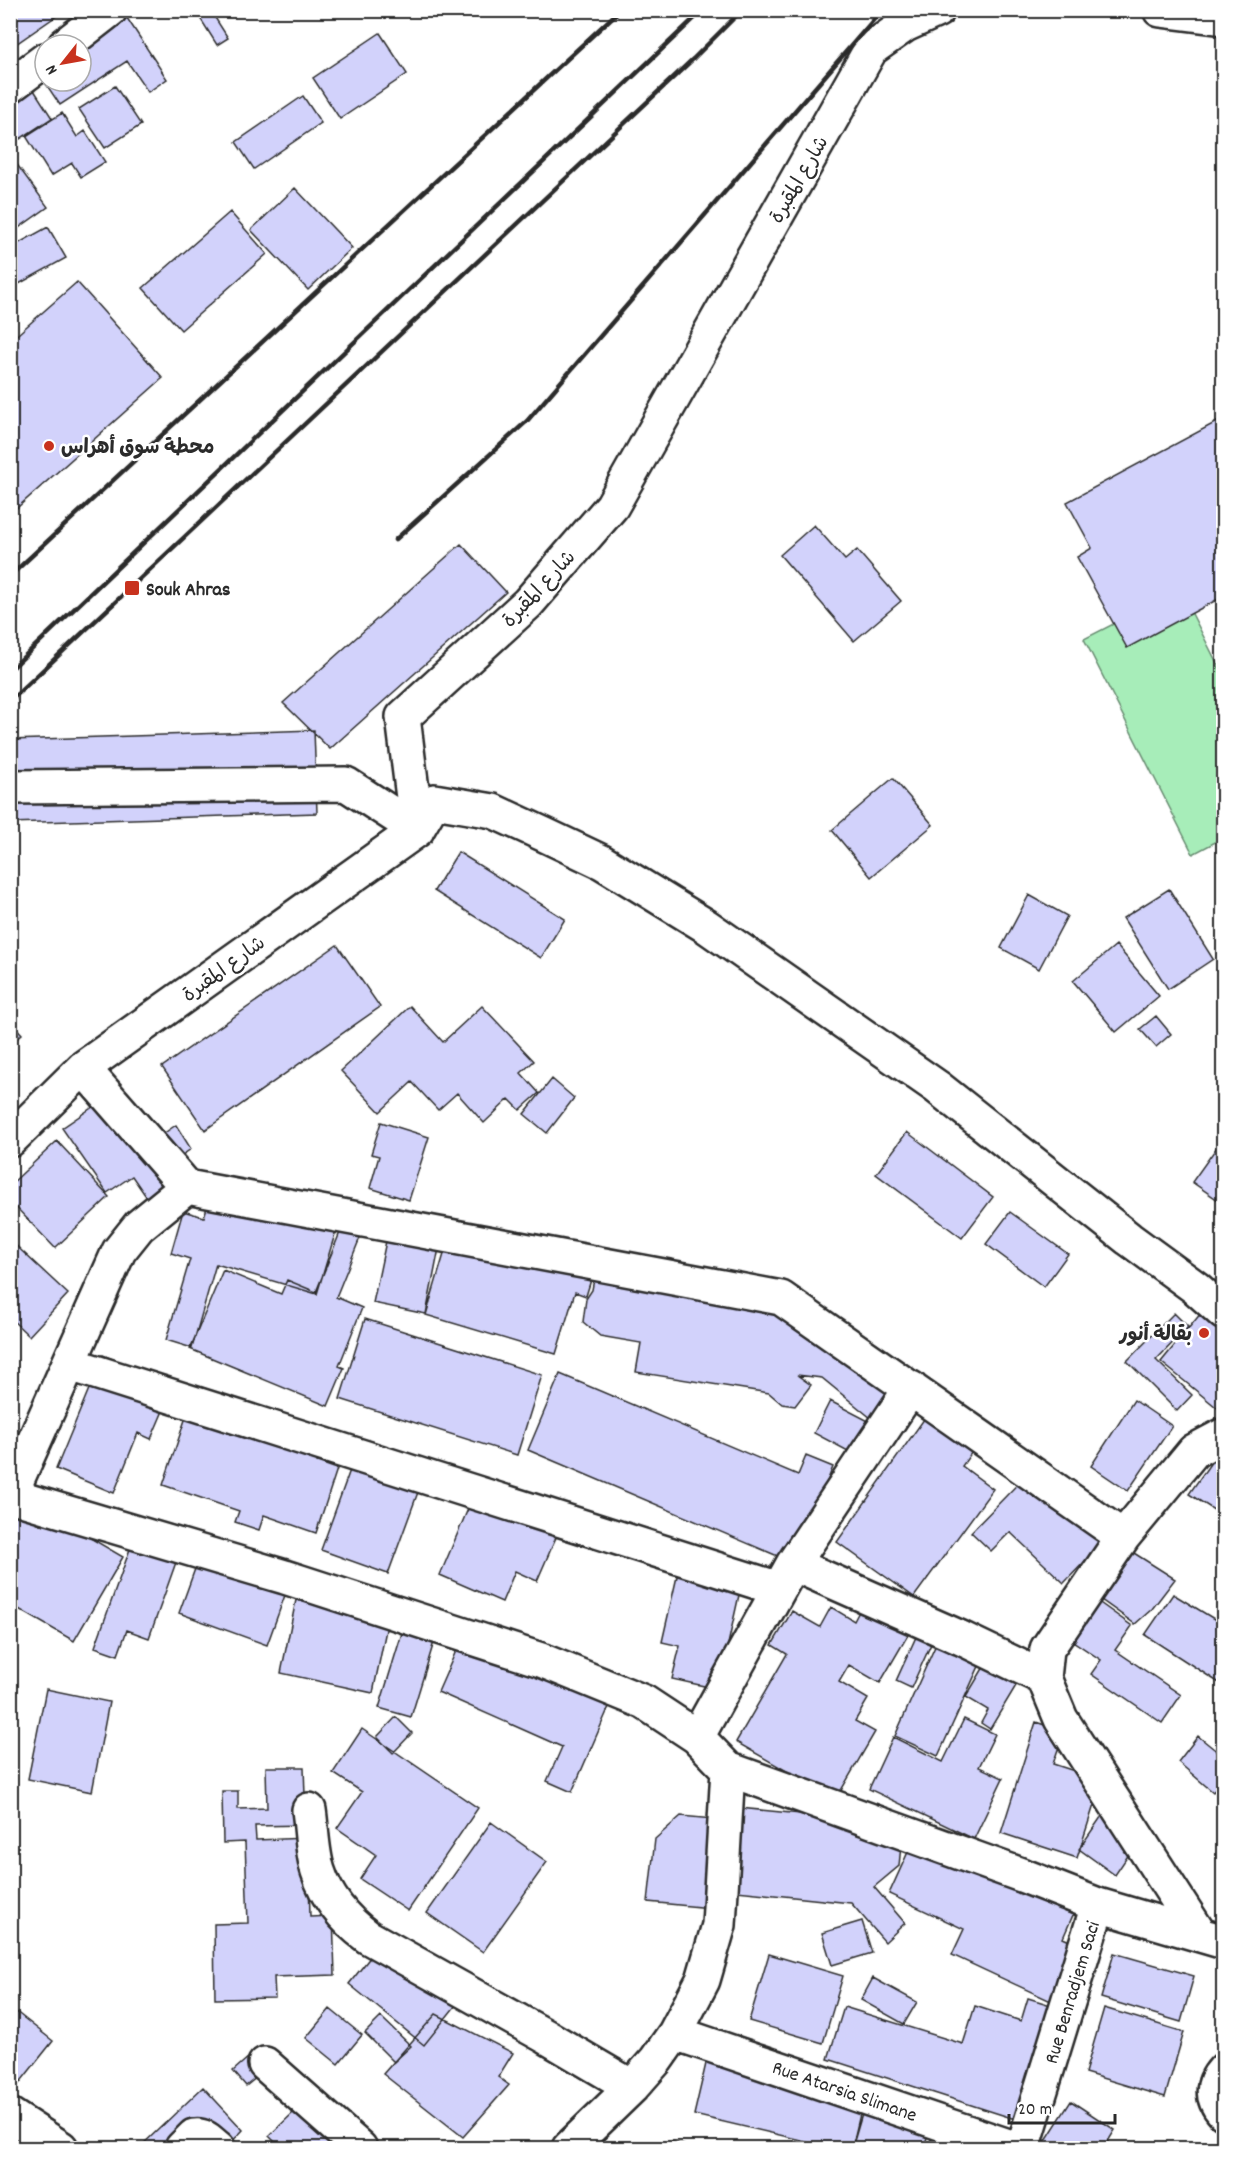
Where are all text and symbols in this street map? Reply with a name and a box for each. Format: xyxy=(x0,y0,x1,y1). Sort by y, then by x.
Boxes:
north arrow xyxy=(33,33,93,93)
text: N xyxy=(40,60,64,79)
street label: شارع المقبرة xyxy=(764,132,837,229)
place label: محطة سوق أهراس xyxy=(61,434,214,463)
marker: محطة سوق أهراس xyxy=(42,439,56,453)
street label: شارع المقبرة xyxy=(497,545,583,635)
place label: Souk Ahras xyxy=(146,577,230,605)
marker: Souk Ahras xyxy=(123,579,141,597)
street label: شارع المقبرة xyxy=(177,931,272,1010)
place label: بقالة أنور xyxy=(1118,1321,1192,1350)
marker: بقالة أنور xyxy=(1197,1326,1211,1340)
street label: Rue Benradjem Saci xyxy=(1039,1918,1109,2068)
street label: Rue Atarsia Slimane xyxy=(768,2055,920,2131)
scale bar xyxy=(1009,2087,1116,2125)
text: 20 m xyxy=(1018,2098,1052,2123)

